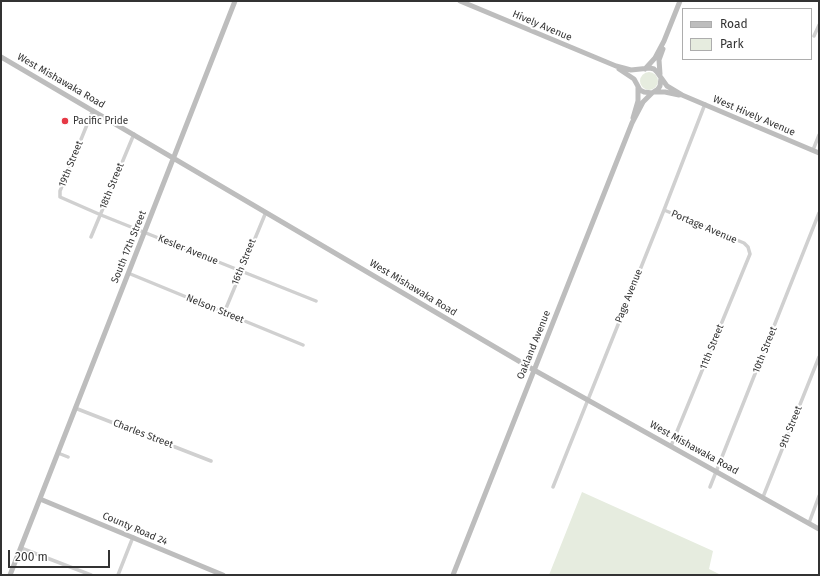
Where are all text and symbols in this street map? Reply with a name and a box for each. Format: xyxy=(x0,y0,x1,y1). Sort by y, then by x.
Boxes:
street label: Hively Avenue xyxy=(510,8,574,44)
legend xyxy=(682,8,812,60)
text: Road xyxy=(720,17,748,31)
text: Park xyxy=(720,37,744,51)
street label: West Mishawaka Road xyxy=(15,51,107,111)
street label: West Hively Avenue xyxy=(711,93,797,139)
place label: Pacific Pride xyxy=(73,115,128,127)
marker: Pacific Pride xyxy=(60,116,70,126)
street label: 19th Street xyxy=(56,139,86,189)
street label: 18th Street xyxy=(97,161,127,211)
street label: Portage Avenue xyxy=(669,208,739,246)
street label: South 17th Street xyxy=(109,209,149,285)
street label: Kesler Avenue xyxy=(156,232,220,268)
street label: 16th Street xyxy=(229,237,259,287)
street label: West Mishawaka Road xyxy=(367,257,459,319)
street label: Page Avenue xyxy=(613,267,645,325)
street label: Nelson Street xyxy=(184,292,246,326)
street label: Oakland Avenue xyxy=(515,309,553,381)
street label: 11th Street xyxy=(697,323,727,371)
street label: 10th Street xyxy=(750,325,780,375)
street label: 9th Street xyxy=(777,404,805,450)
street label: Charles Street xyxy=(111,417,175,451)
street label: West Mishawaka Road xyxy=(648,419,740,477)
street label: County Road 24 xyxy=(101,510,169,548)
scale bar xyxy=(10,542,112,568)
text: 200 m xyxy=(15,550,48,564)

